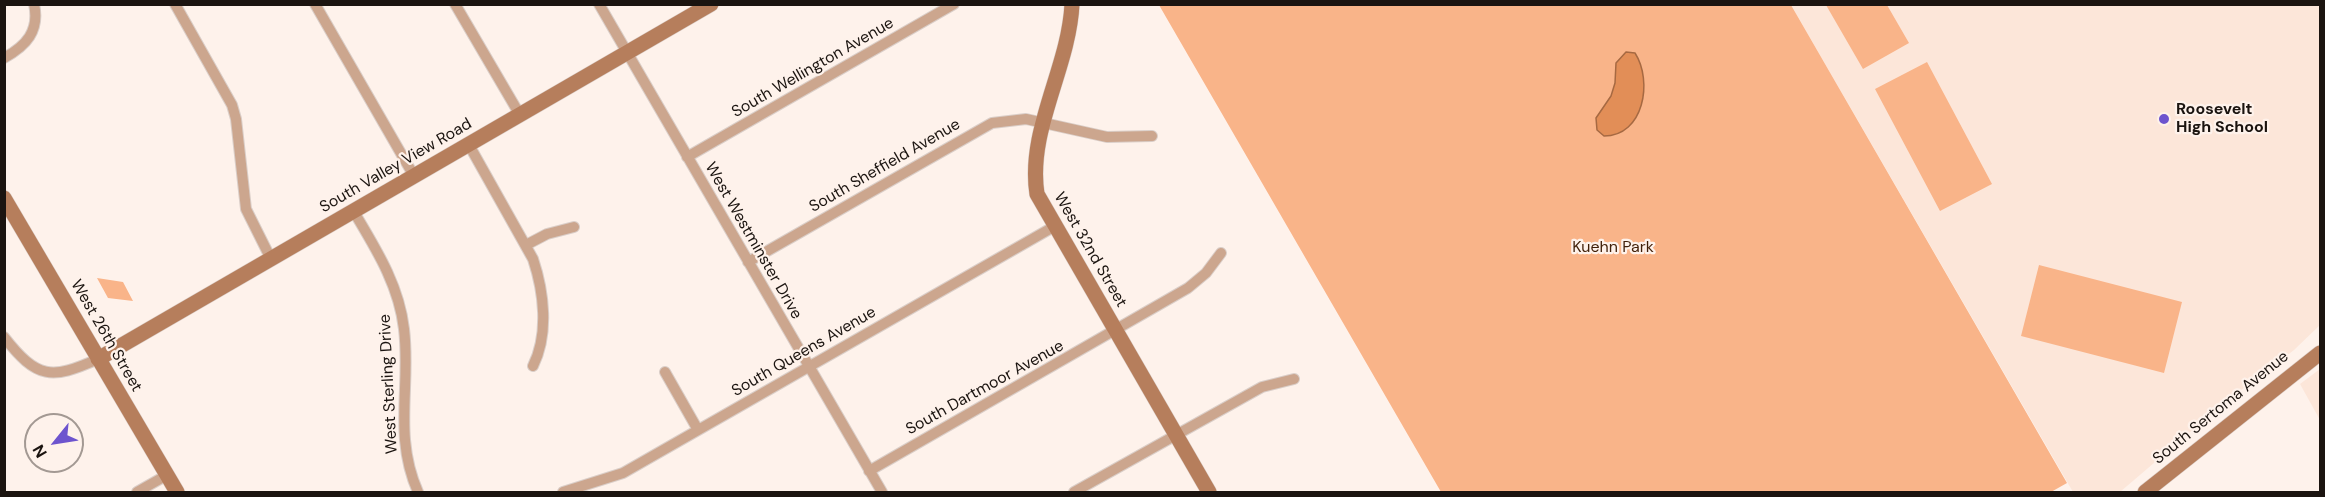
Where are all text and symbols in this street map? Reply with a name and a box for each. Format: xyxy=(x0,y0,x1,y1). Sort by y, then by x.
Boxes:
street label: South Wellington Avenue xyxy=(729,14,897,122)
place label: Roosevelt High School xyxy=(2176,100,2268,138)
marker: Roosevelt High School xyxy=(2157,112,2171,126)
street label: South Valley View Road xyxy=(317,115,475,217)
street label: South Sheffield Avenue xyxy=(806,115,964,217)
street label: West Westminster Drive xyxy=(700,159,806,323)
street label: West 32nd Street xyxy=(1049,189,1131,311)
park label: Kuehn Park xyxy=(1572,238,1654,258)
street label: West 26th Street xyxy=(66,277,146,395)
street label: South Queens Avenue xyxy=(729,303,879,401)
street label: West Sterling Drive xyxy=(376,314,402,454)
street label: South Dartmoor Avenue xyxy=(903,337,1067,439)
street label: South Sertoma Avenue xyxy=(2149,347,2293,469)
north arrow xyxy=(24,413,84,473)
text: N xyxy=(28,441,52,462)

